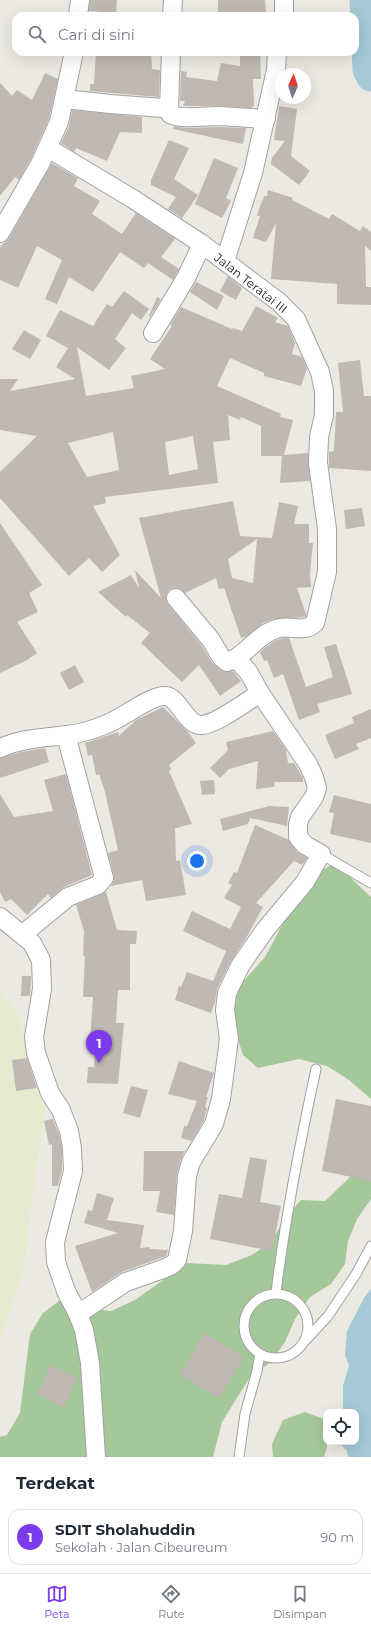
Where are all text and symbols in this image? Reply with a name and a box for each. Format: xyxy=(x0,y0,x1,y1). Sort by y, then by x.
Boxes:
search box xyxy=(12,12,359,56)
icon: search xyxy=(26,23,48,45)
text: Cari di sini xyxy=(58,25,135,44)
north arrow xyxy=(275,68,311,104)
street label: Jalan Teratai III xyxy=(211,249,290,316)
your location xyxy=(187,851,207,871)
pin: 1 xyxy=(86,1030,112,1063)
map controls xyxy=(323,1409,359,1445)
button: locate xyxy=(323,1409,359,1445)
text: Terdekat xyxy=(16,1473,95,1493)
text: SDIT Sholahuddin xyxy=(55,1520,195,1539)
text: 1 xyxy=(27,1529,33,1545)
text: 90 m xyxy=(320,1529,354,1545)
text: Sekolah · Jalan Cibeureum xyxy=(55,1539,228,1555)
tab: Peta xyxy=(44,1583,70,1621)
tab: Rute xyxy=(158,1583,184,1621)
tab: Disimpan xyxy=(273,1583,327,1621)

